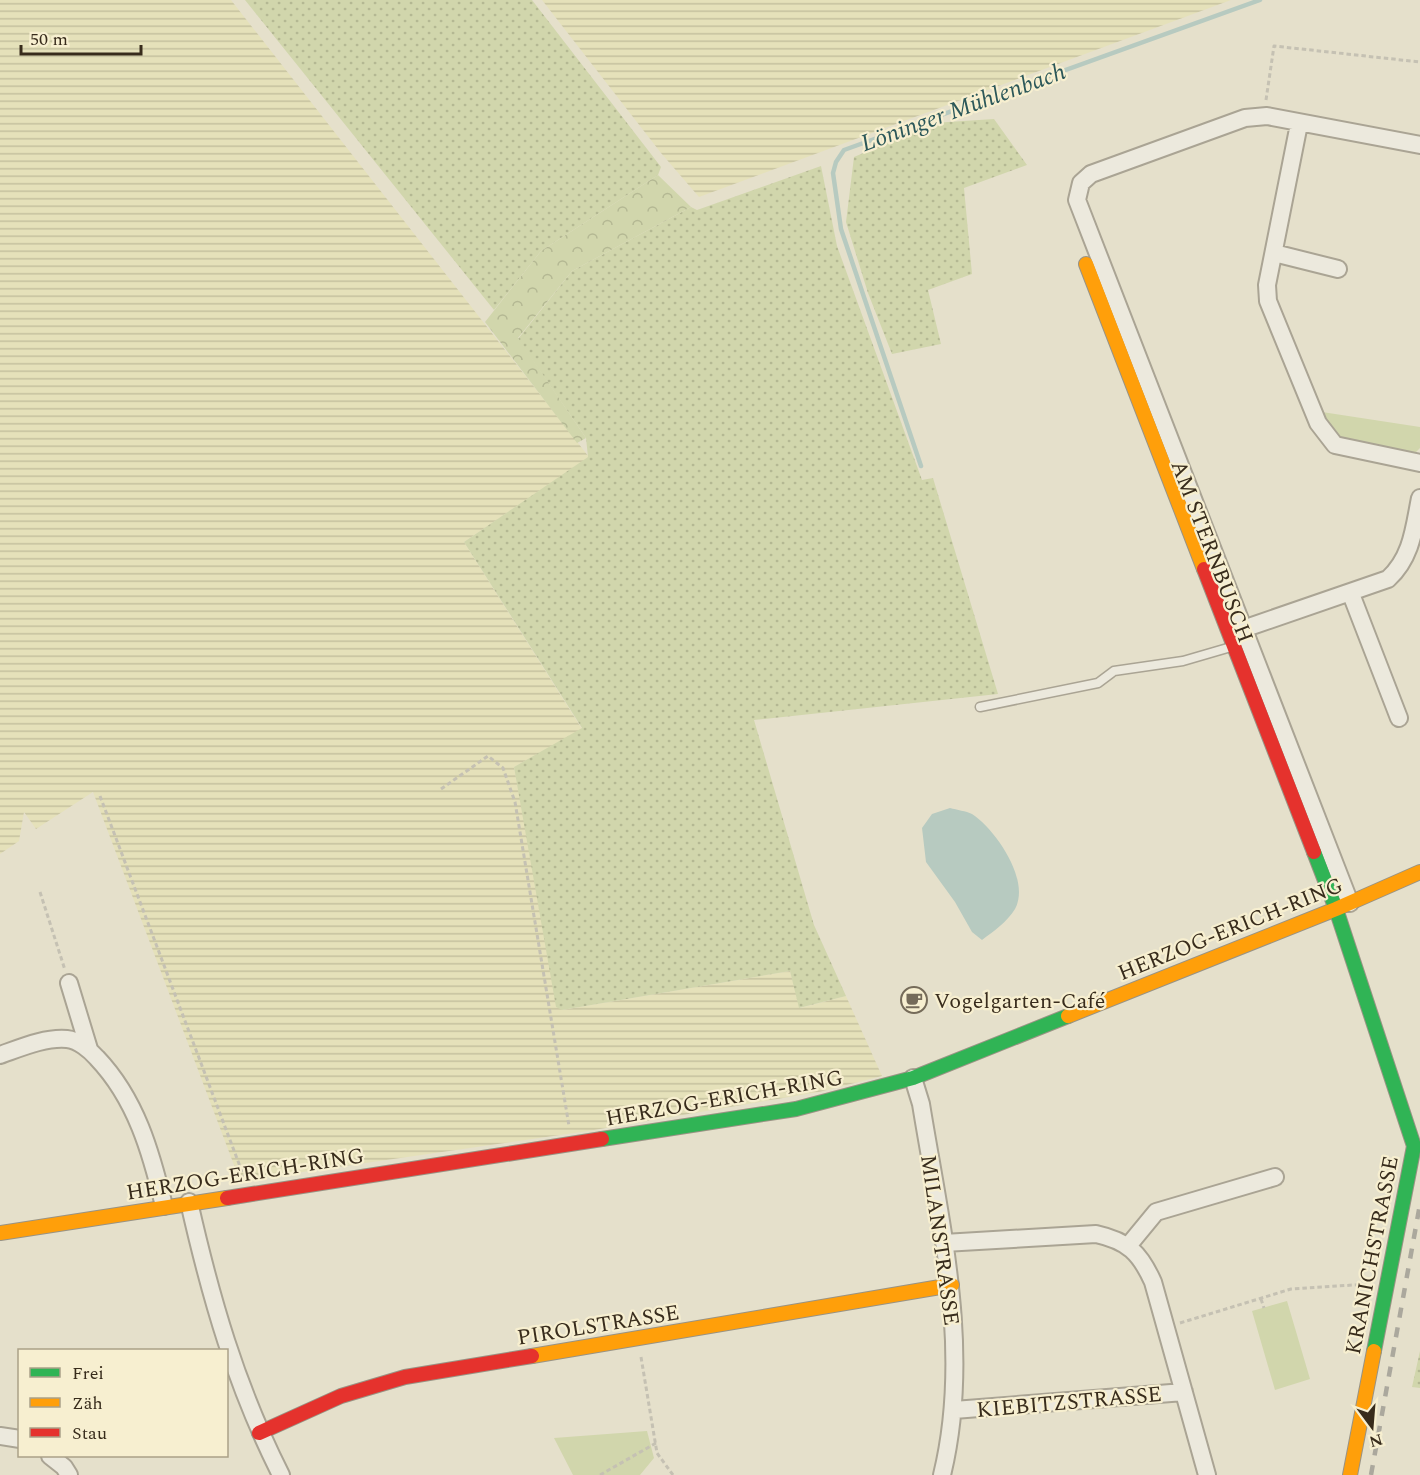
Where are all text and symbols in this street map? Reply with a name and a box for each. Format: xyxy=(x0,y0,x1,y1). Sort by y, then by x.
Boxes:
scale bar xyxy=(21,18,141,56)
text: 50 m xyxy=(30,26,68,53)
water label: Löninger Mühlenbach xyxy=(856,54,1071,162)
street label: AM STERNBUSCH xyxy=(1162,455,1262,648)
street label: HERZOG-ERICH-RING xyxy=(1113,869,1348,990)
cafe icon: Vogelgarten-Café xyxy=(899,985,929,1015)
place label: Vogelgarten-Café xyxy=(934,985,1105,1018)
street label: HERZOG-ERICH-RING xyxy=(603,1061,846,1136)
street label: HERZOG-ERICH-RING xyxy=(124,1139,367,1210)
street label: MILANSTRASSE xyxy=(911,1153,968,1328)
street label: KRANICHSTRASSE xyxy=(1337,1153,1408,1358)
street label: PIROLSTRASSE xyxy=(515,1296,682,1355)
legend xyxy=(18,1349,228,1457)
text: Frei xyxy=(72,1360,104,1387)
street label: KIEBITZSTRASSE xyxy=(975,1378,1163,1427)
text: Zäh xyxy=(72,1390,103,1417)
north arrow xyxy=(1342,1397,1402,1457)
text: Stau xyxy=(72,1420,107,1447)
text: N xyxy=(1366,1427,1385,1454)

